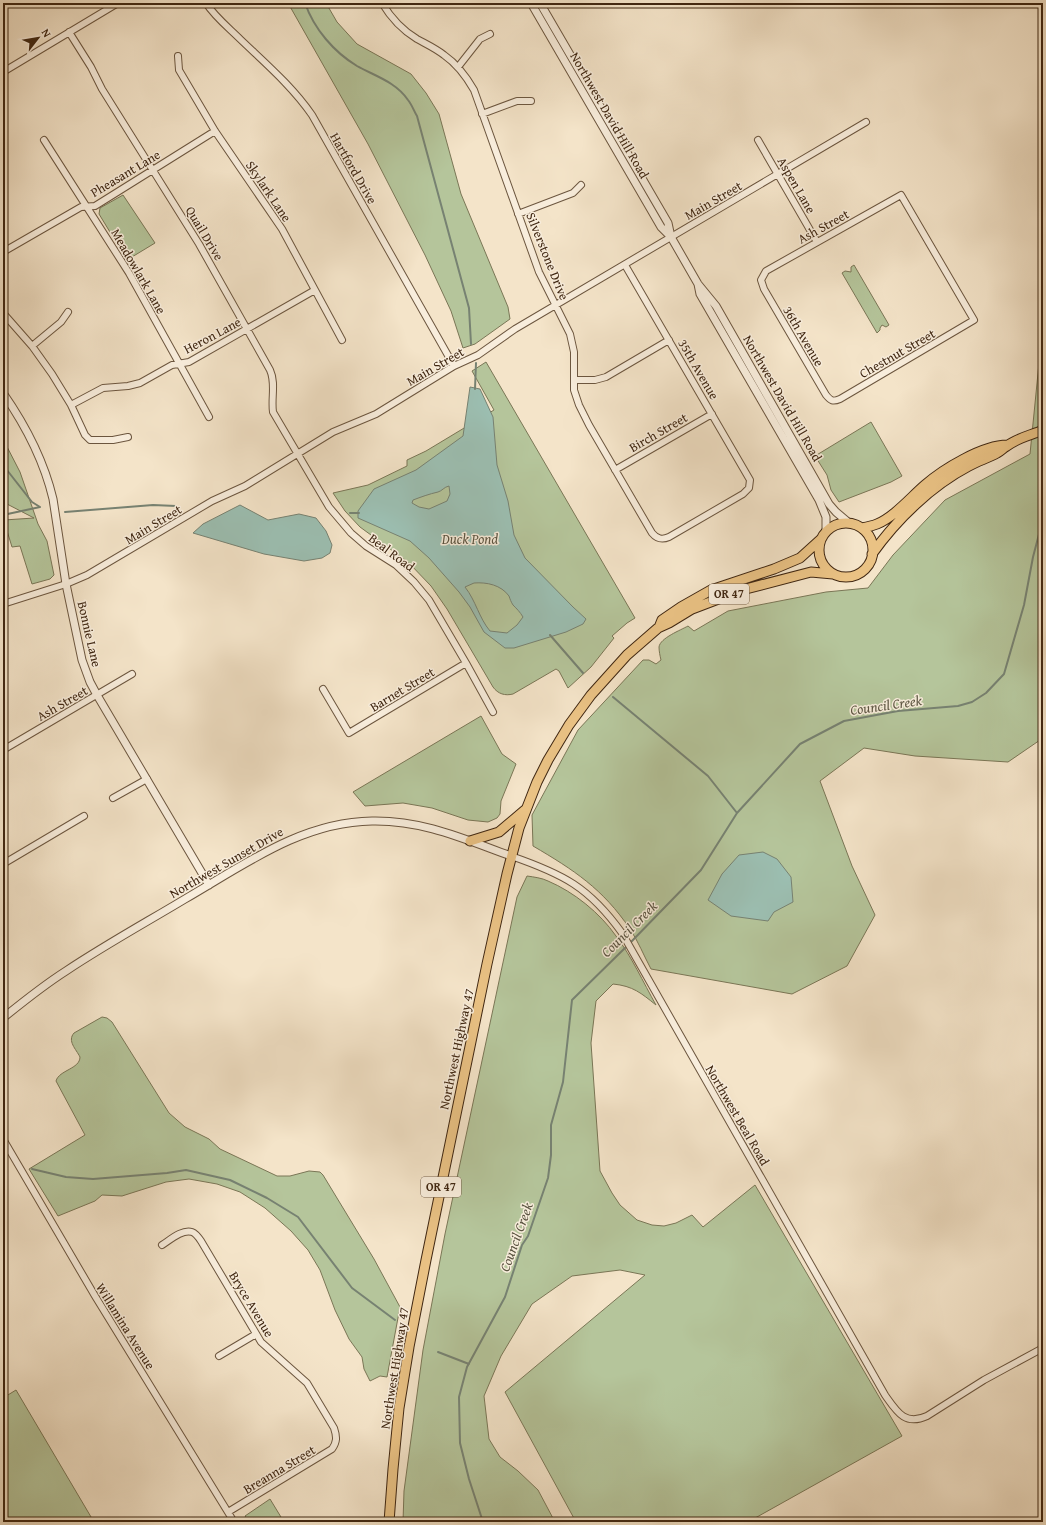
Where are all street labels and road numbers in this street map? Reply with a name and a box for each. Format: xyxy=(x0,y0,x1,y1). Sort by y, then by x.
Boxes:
street label: Northwest David Hill Road xyxy=(565,48,654,182)
street label: Hartford Drive xyxy=(325,129,382,208)
street label: Pheasant Lane xyxy=(87,145,164,202)
street label: Aspen Lane xyxy=(773,154,820,217)
street label: Skylark Lane xyxy=(241,157,296,226)
street label: Main Street xyxy=(681,176,746,225)
street label: Quail Drive xyxy=(181,202,228,264)
street label: Ash Street xyxy=(794,204,853,248)
street label: Silverstone Drive xyxy=(521,209,574,303)
street label: Meadowlark Lane xyxy=(106,225,171,318)
street label: 36th Avenue xyxy=(779,302,829,370)
street label: Heron Lane xyxy=(180,312,244,359)
street label: Chestnut Street xyxy=(856,324,939,383)
street label: Northwest David Hill Road xyxy=(738,331,827,465)
street label: 35th Avenue xyxy=(674,335,724,403)
street label: Main Street xyxy=(403,342,468,391)
street label: Birch Street xyxy=(625,408,691,457)
street label: Main Street xyxy=(121,500,186,549)
street label: Beal Road xyxy=(365,529,419,576)
road number: OR 47 xyxy=(709,584,749,604)
street label: Bonnie Lane xyxy=(73,599,106,669)
street label: Barnet Street xyxy=(366,662,439,716)
street label: Ash Street xyxy=(33,681,92,726)
street label: Northwest Sunset Drive xyxy=(166,822,287,903)
street label: Northwest Highway 47 xyxy=(434,987,479,1111)
street label: Northwest Beal Road xyxy=(701,1061,774,1169)
road number: OR 47 xyxy=(421,1177,461,1197)
street label: Bryce Avenue xyxy=(224,1268,279,1341)
street label: Willamina Avenue xyxy=(91,1279,160,1373)
street label: Northwest Highway 47 xyxy=(375,1306,414,1430)
street label: Breanna Street xyxy=(240,1440,319,1499)

